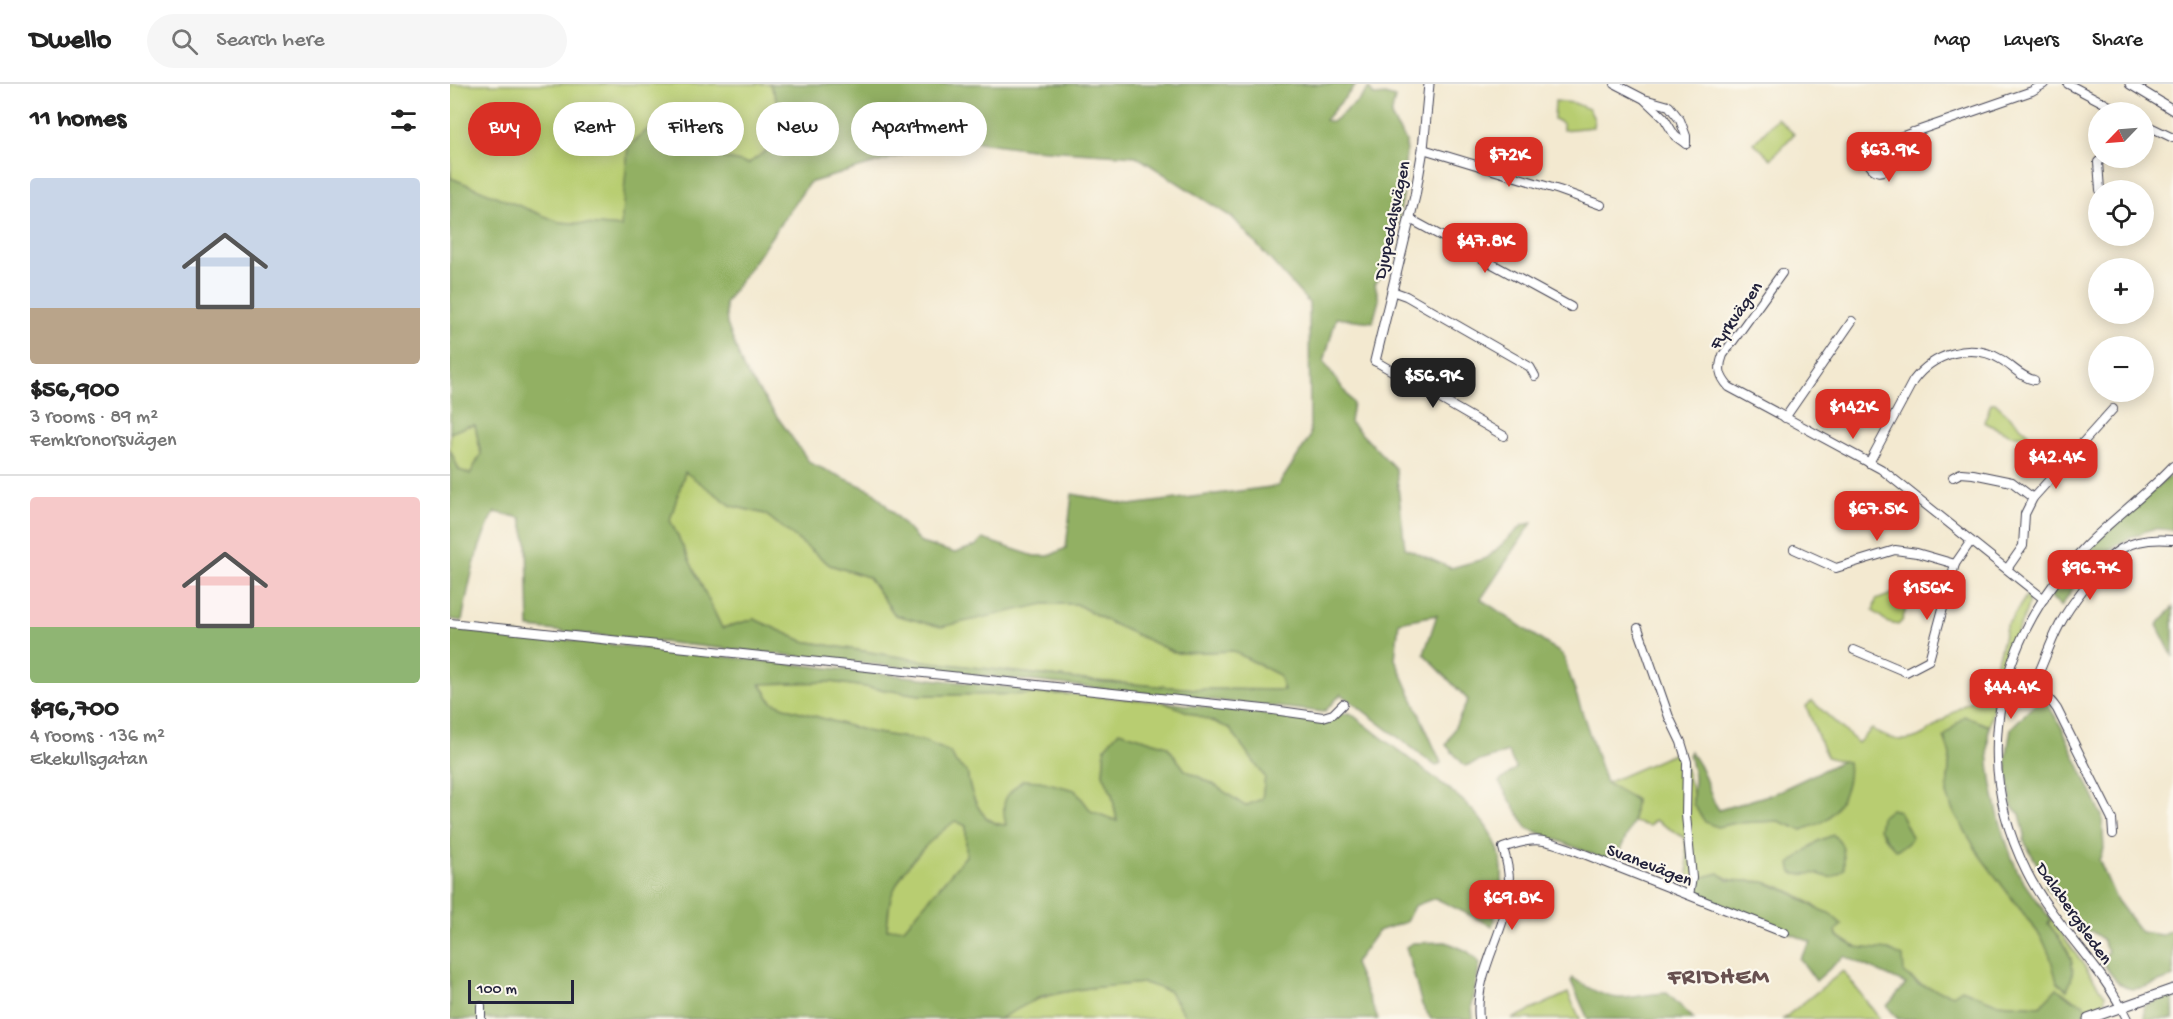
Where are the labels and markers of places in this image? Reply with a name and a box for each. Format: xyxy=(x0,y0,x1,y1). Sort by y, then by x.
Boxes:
pin: $63.9K xyxy=(1840,132,1938,183)
pin: $72K xyxy=(1473,137,1545,188)
pin: $47.8K xyxy=(1436,223,1534,274)
pin: $56.9K xyxy=(1384,358,1482,409)
pin: $142K xyxy=(1811,389,1895,440)
pin: $42.4K xyxy=(2007,439,2105,490)
pin: $67.5K xyxy=(1828,491,1926,542)
pin: $96.7K xyxy=(2041,550,2139,601)
pin: $156K xyxy=(1885,570,1969,621)
pin: $44.4K xyxy=(1962,669,2060,720)
pin: $69.8K xyxy=(1463,880,1561,931)

